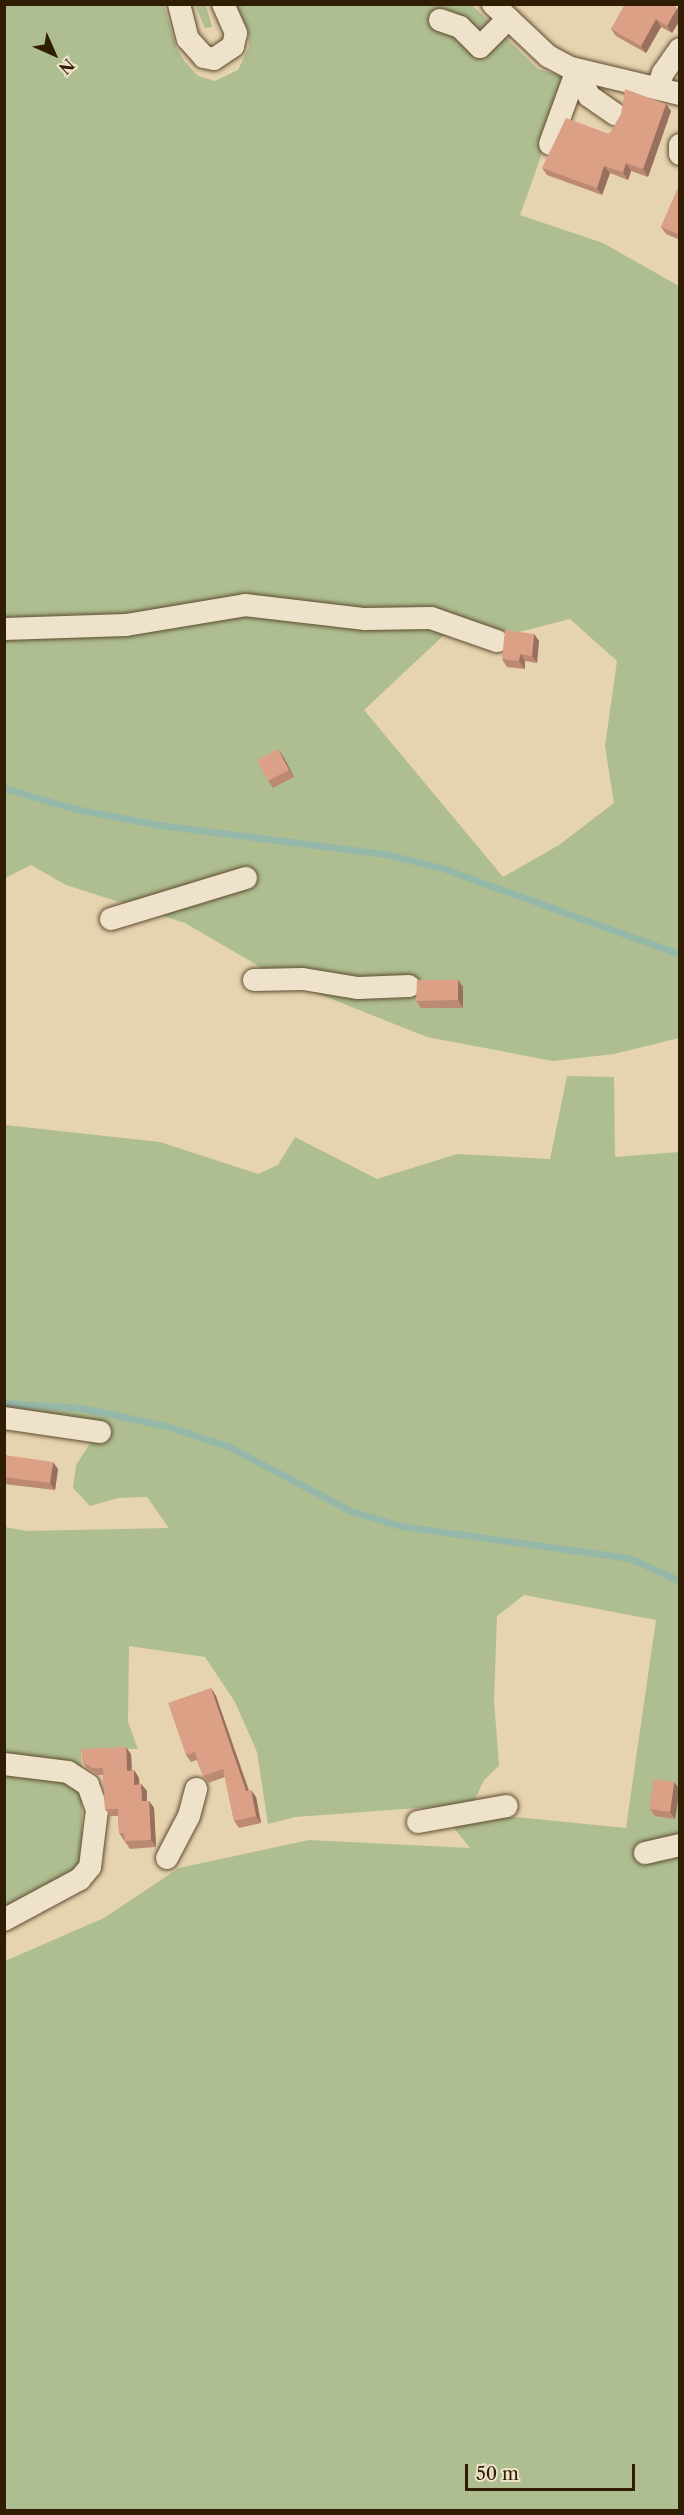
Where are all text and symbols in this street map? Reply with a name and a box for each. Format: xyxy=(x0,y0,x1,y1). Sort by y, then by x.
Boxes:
north arrow xyxy=(24,24,84,84)
text: N xyxy=(55,55,79,79)
scale bar xyxy=(468,2452,638,2490)
text: 50 m xyxy=(476,2463,519,2485)

